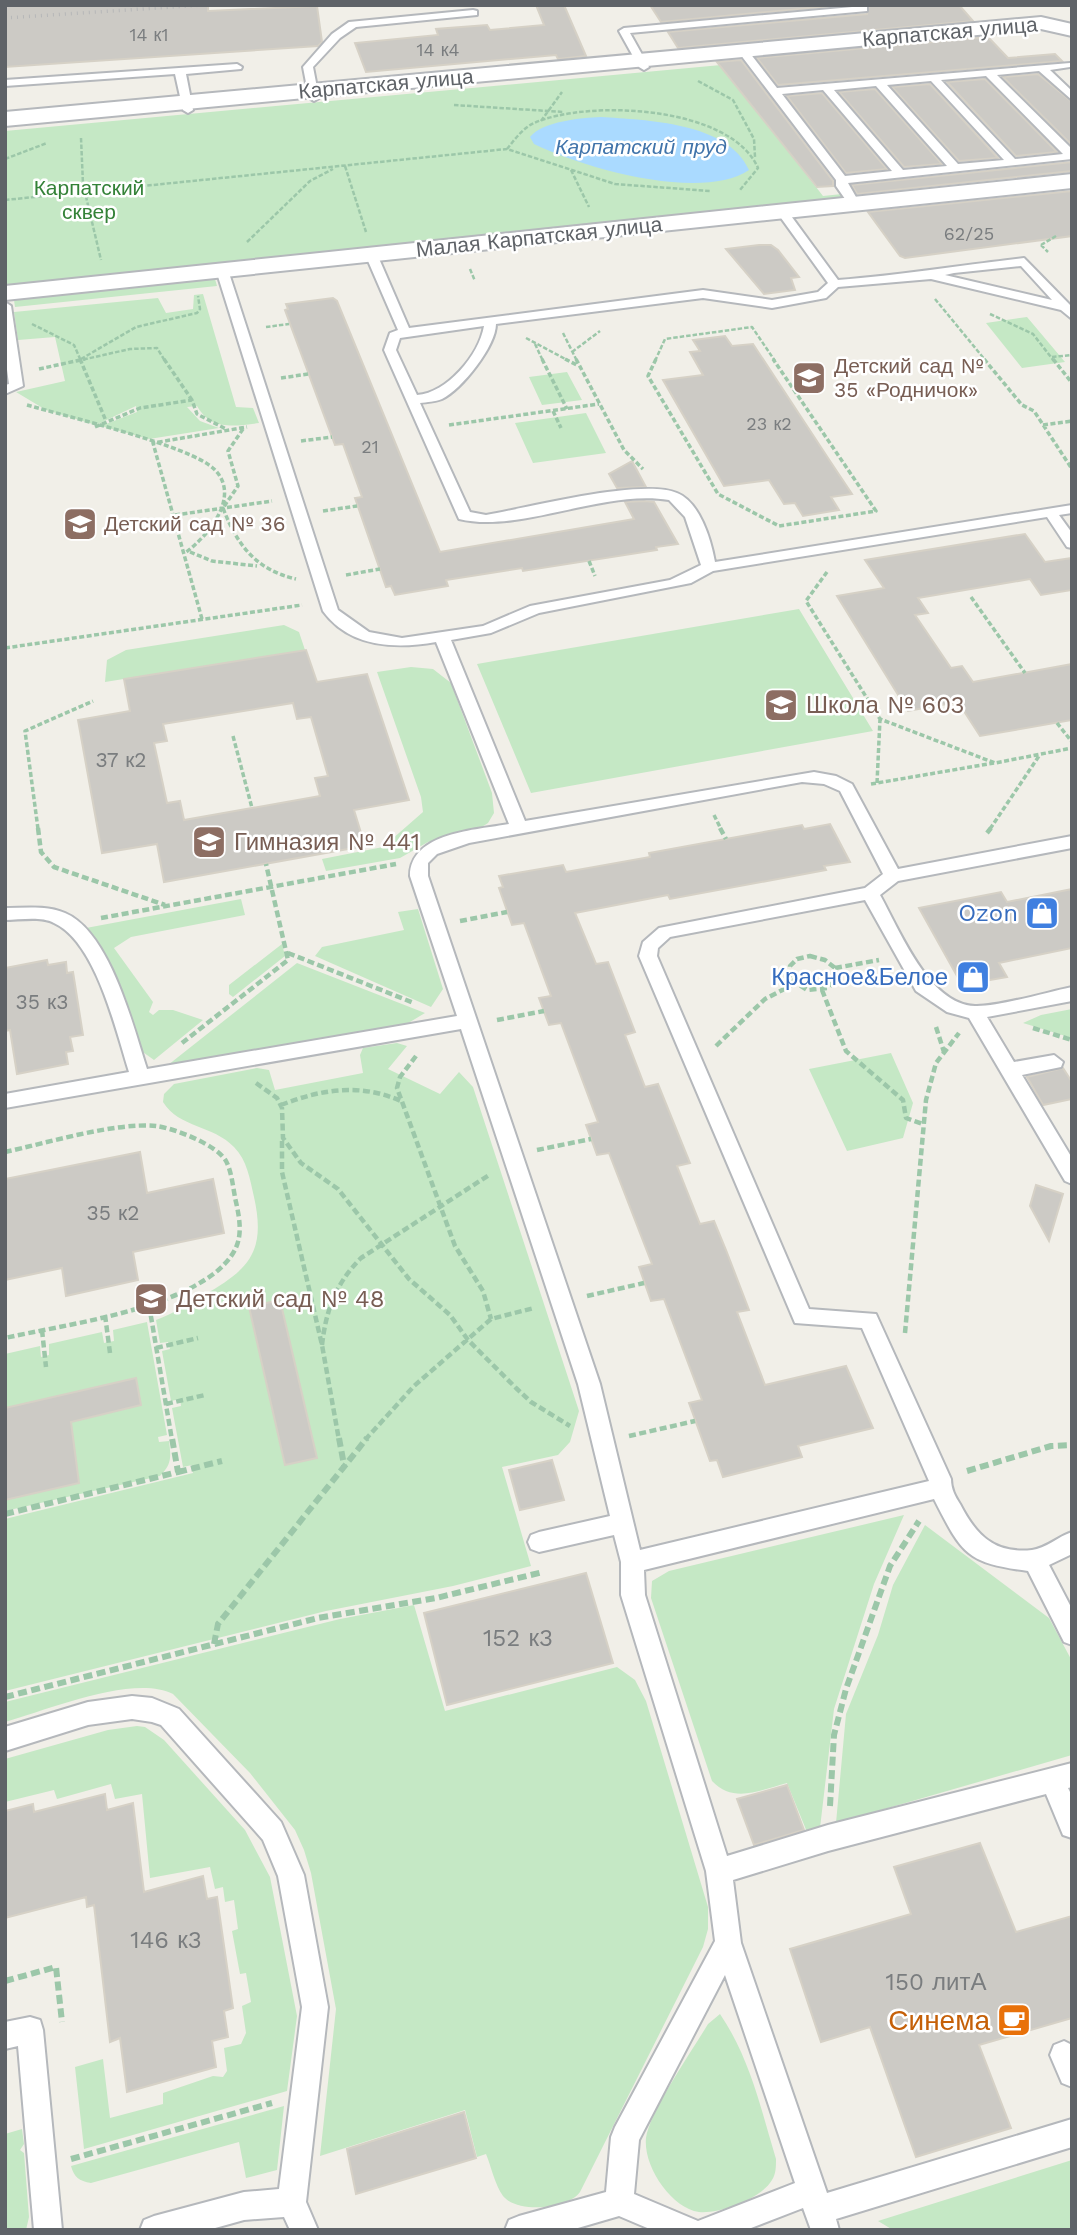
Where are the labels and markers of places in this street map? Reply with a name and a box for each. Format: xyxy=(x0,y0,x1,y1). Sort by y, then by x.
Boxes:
place label: Детский сад № 35 «Родничок» xyxy=(834,353,983,402)
school or university icon: Детский сад № 35 «Родничок» xyxy=(790,359,828,397)
school or university icon: Детский сад № 36 xyxy=(61,505,99,543)
place label: Детский сад № 36 xyxy=(104,511,286,536)
school or university icon: Школа № 603 xyxy=(762,686,800,724)
place label: Школа № 603 xyxy=(806,691,965,719)
school or university icon: Гимназия № 441 xyxy=(190,823,228,861)
place label: Гимназия № 441 xyxy=(234,828,420,856)
shop icon: Ozon xyxy=(1023,894,1061,932)
place label: Ozon xyxy=(958,899,1018,927)
shop icon: Красное&Белое xyxy=(954,958,992,996)
place label: Красное&Белое xyxy=(771,963,948,991)
school or university icon: Детский сад № 48 xyxy=(132,1280,170,1318)
place label: Детский сад № 48 xyxy=(176,1285,384,1313)
cafe icon: Синема xyxy=(995,2001,1033,2039)
place label: Синема xyxy=(888,2004,990,2037)

